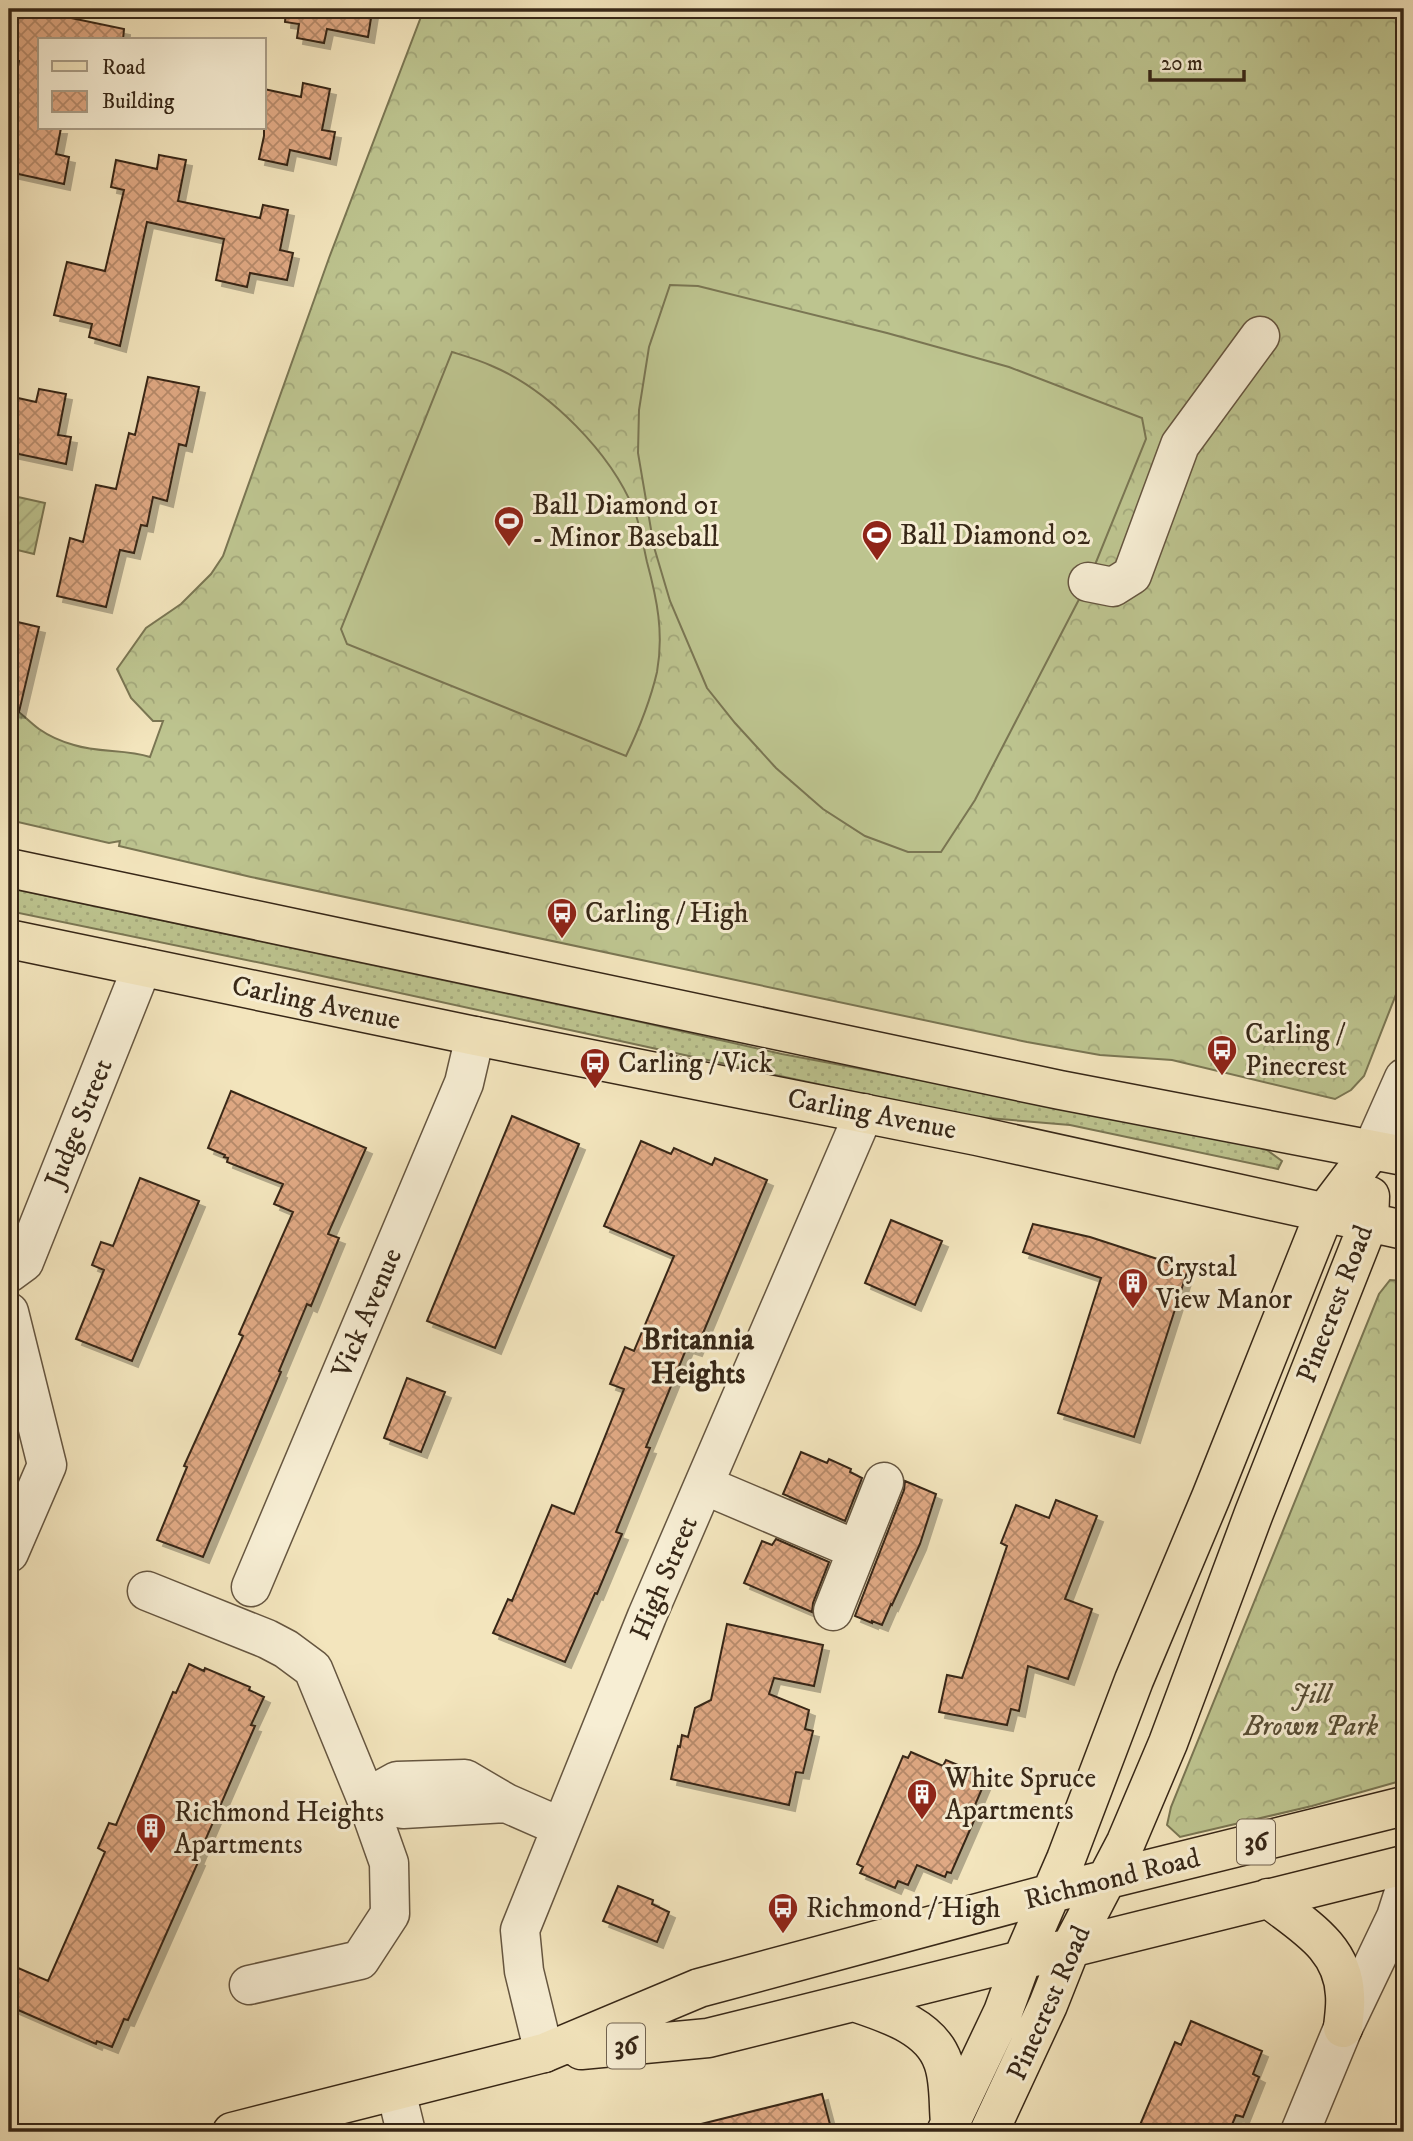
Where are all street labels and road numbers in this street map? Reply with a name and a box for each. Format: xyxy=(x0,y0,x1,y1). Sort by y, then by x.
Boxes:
street label: Carling Avenue xyxy=(229,968,403,1038)
street label: Judge Street xyxy=(36,1054,121,1195)
street label: Carling Avenue xyxy=(785,1080,959,1148)
street label: Pinecrest Road xyxy=(1289,1220,1381,1388)
street label: Vick Avenue xyxy=(324,1243,410,1384)
street label: High Street xyxy=(622,1511,706,1645)
road number: 36 xyxy=(1237,1820,1275,1865)
street label: Richmond Road xyxy=(1021,1840,1203,1918)
street label: Pinecrest Road xyxy=(999,1920,1099,2086)
road number: 36 xyxy=(607,2024,645,2068)

